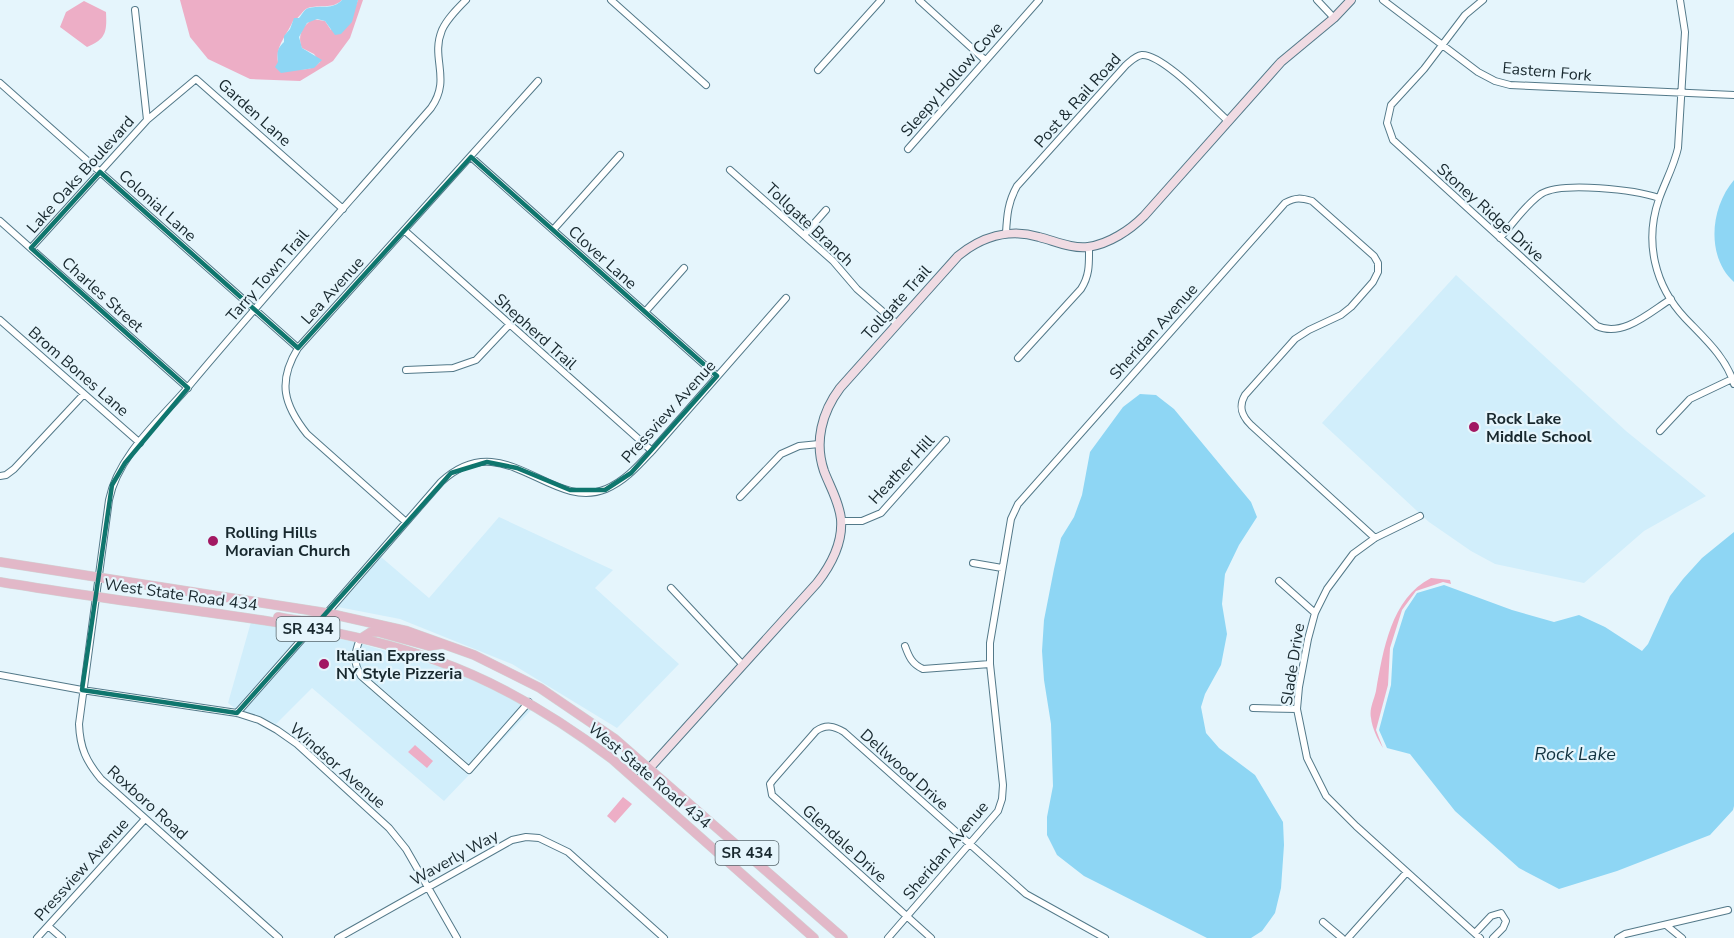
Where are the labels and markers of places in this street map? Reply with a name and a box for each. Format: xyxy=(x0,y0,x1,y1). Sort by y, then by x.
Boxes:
place label: Rock Lake Middle School xyxy=(1486,408,1592,448)
marker: Rock Lake Middle School xyxy=(1467,420,1481,434)
place label: Rolling Hills Moravian Church xyxy=(225,522,350,562)
marker: Rolling Hills Moravian Church xyxy=(206,534,220,548)
place label: Italian Express NY Style Pizzeria xyxy=(336,645,462,685)
marker: Italian Express NY Style Pizzeria xyxy=(317,657,331,671)

